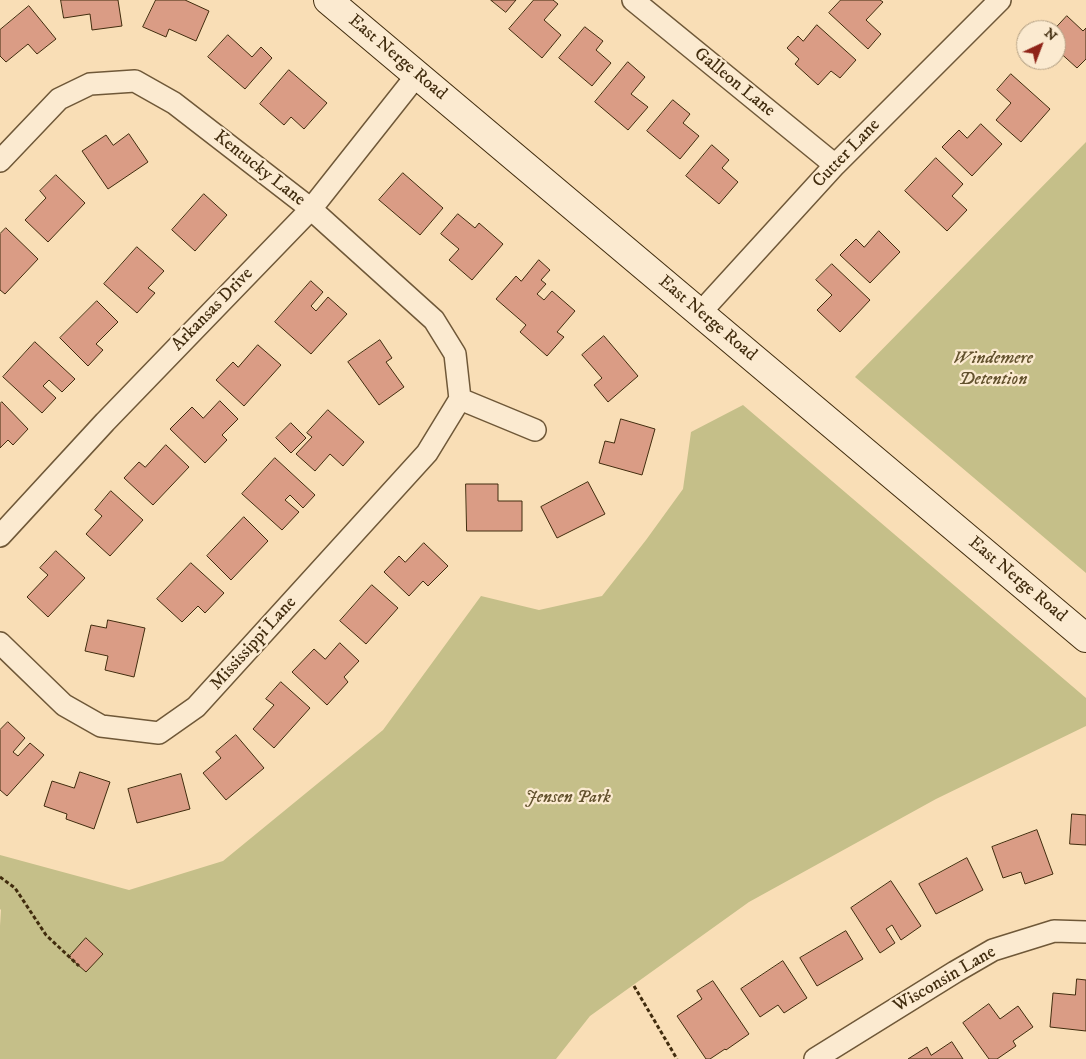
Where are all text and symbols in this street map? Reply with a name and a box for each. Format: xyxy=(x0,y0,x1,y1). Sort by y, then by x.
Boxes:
street label: East Nerge Road xyxy=(343,11,451,105)
north arrow xyxy=(1016,20,1066,70)
text: N xyxy=(1040,24,1061,45)
street label: Galleon Lane xyxy=(689,44,779,122)
street label: Cutter Lane xyxy=(809,115,885,193)
street label: Kentucky Lane xyxy=(209,127,309,211)
street label: Arkansas Drive xyxy=(168,264,258,356)
street label: East Nerge Road xyxy=(653,272,761,366)
park label: Windemere Detention xyxy=(953,348,1033,390)
street label: East Nerge Road xyxy=(963,533,1071,627)
street label: Mississippi Lane xyxy=(206,593,302,695)
park label: Jensen Park xyxy=(525,787,611,809)
street label: Wisconsin Lane xyxy=(890,942,1000,1018)

